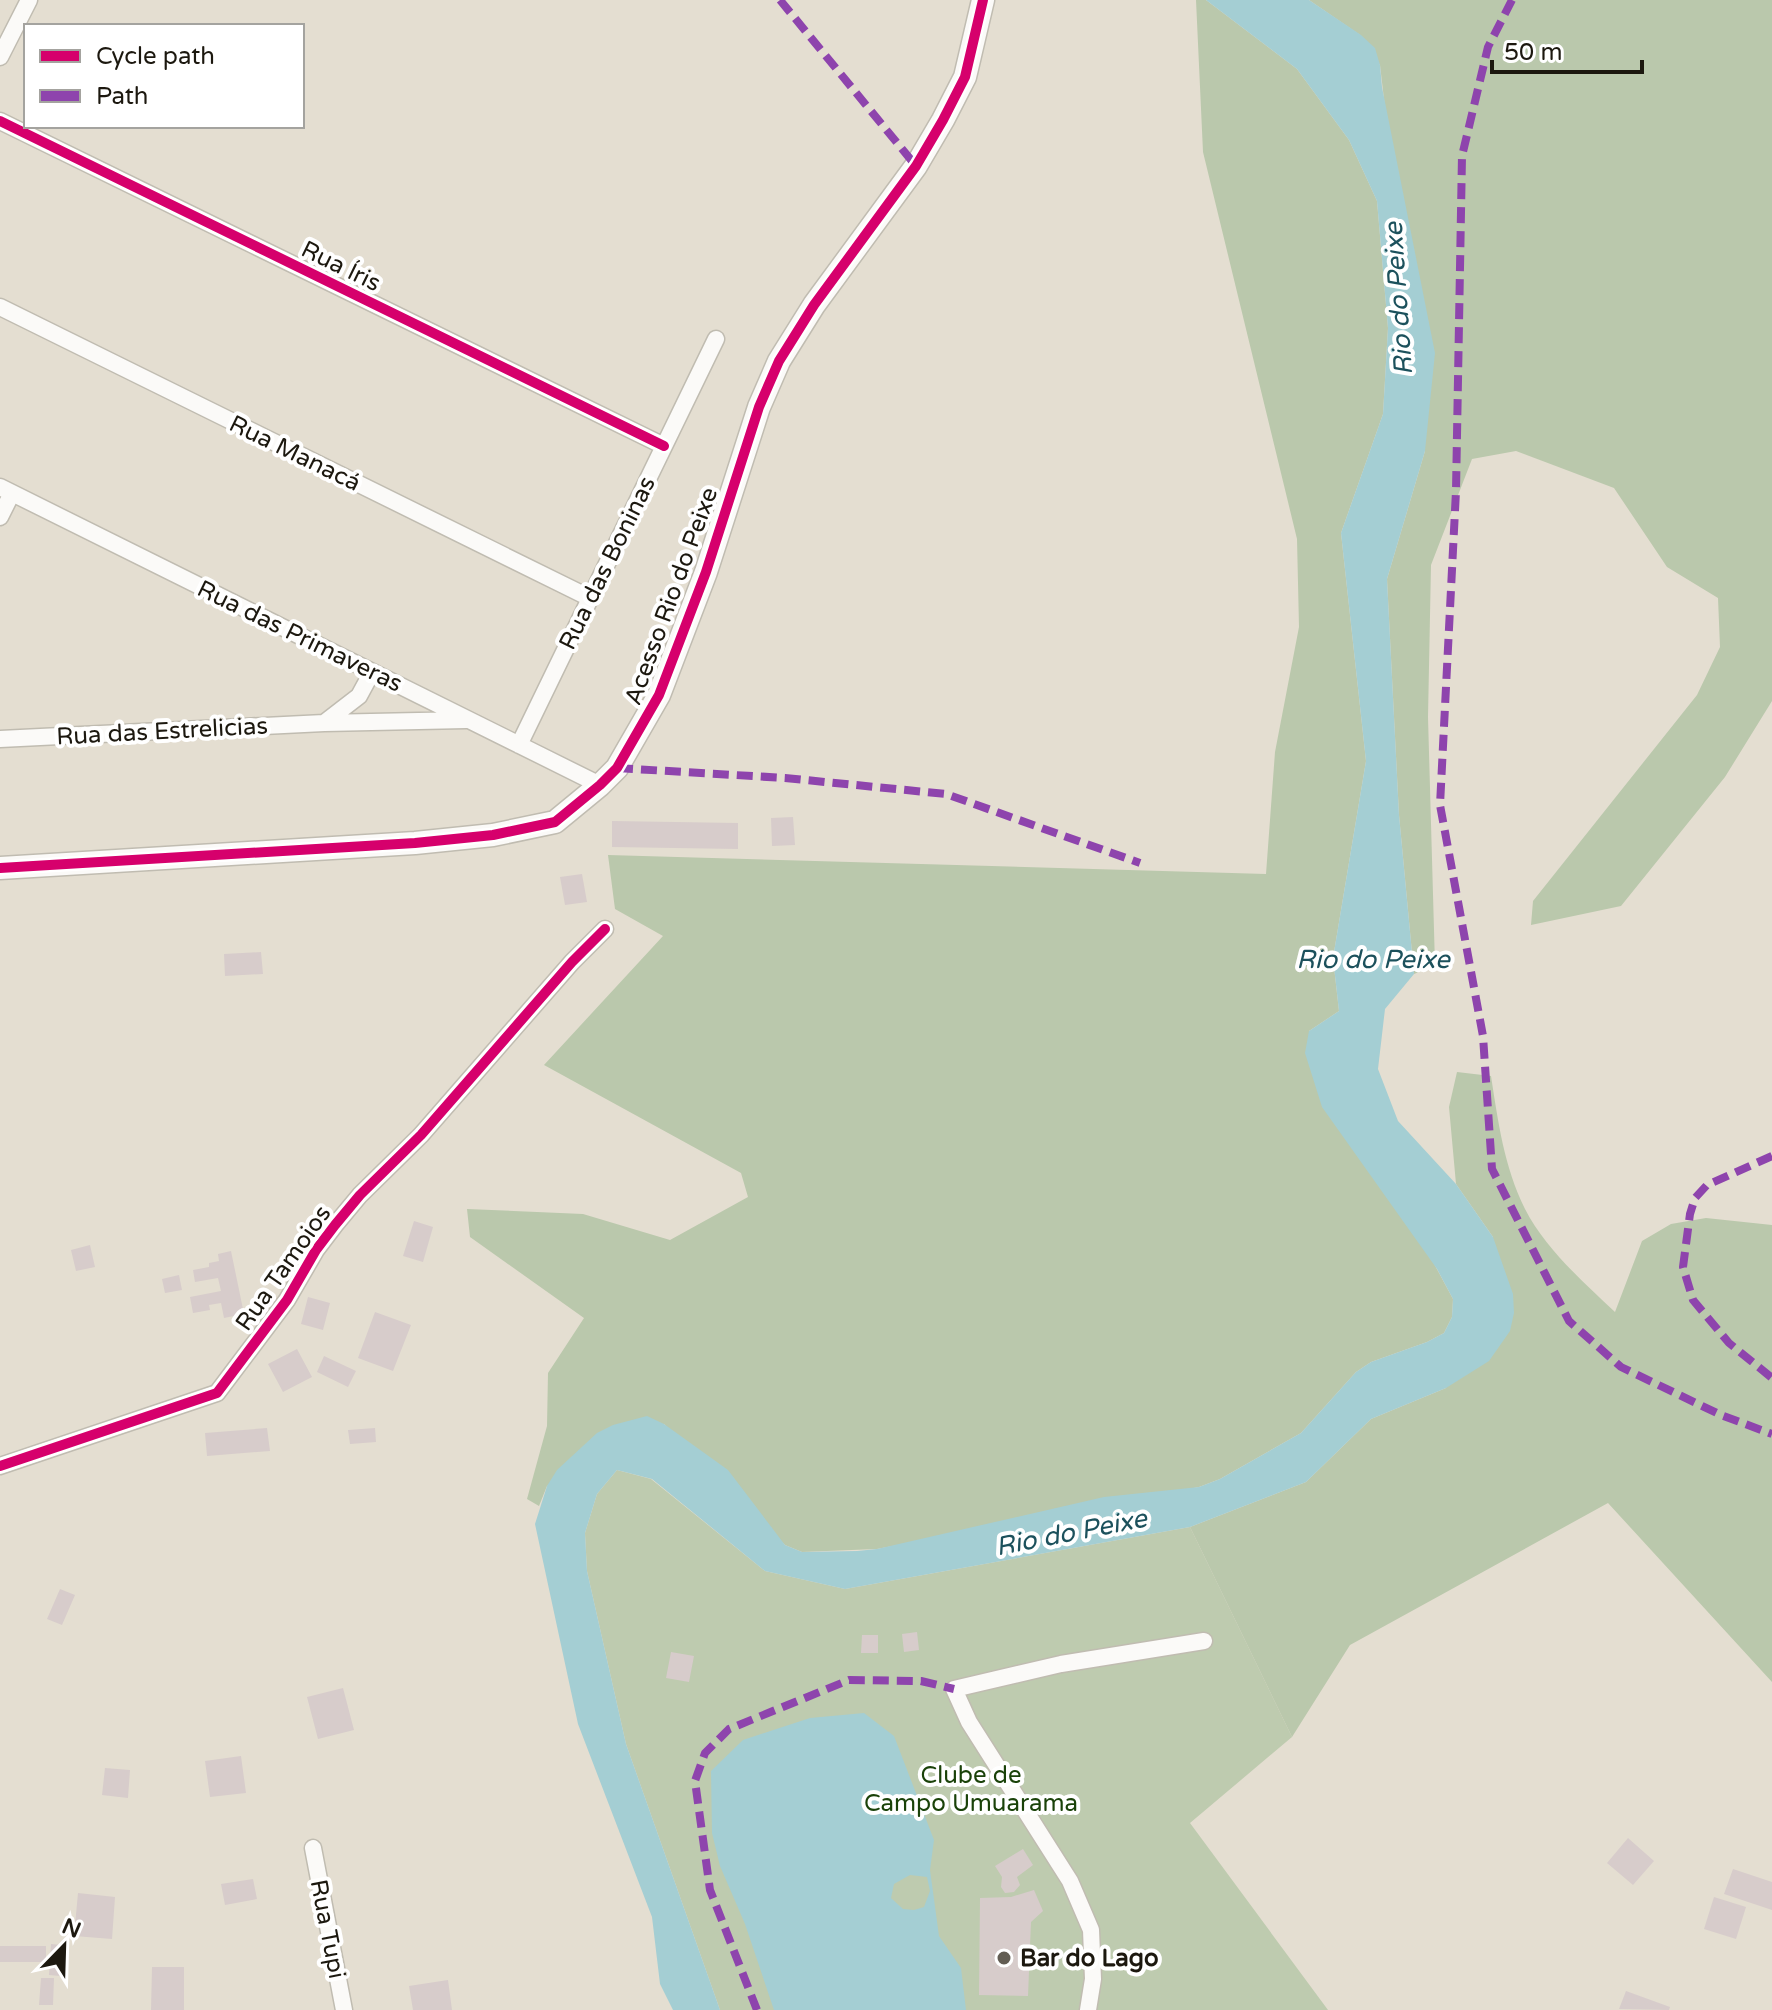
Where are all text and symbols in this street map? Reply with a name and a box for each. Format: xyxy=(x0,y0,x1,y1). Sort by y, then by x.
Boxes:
legend xyxy=(24,24,304,128)
scale bar xyxy=(1492,24,1642,74)
text: 50 m xyxy=(1504,38,1562,67)
text: Cycle path xyxy=(96,42,215,71)
text: Path xyxy=(96,82,149,111)
water label: Rio do Peixe xyxy=(1378,220,1419,377)
street label: Rua Íris xyxy=(296,234,386,298)
street label: Rua Manacá xyxy=(224,409,365,498)
street label: Rua das Boninas xyxy=(553,472,662,655)
street label: Acesso Rio do Peixe xyxy=(619,483,724,709)
street label: Rua das Primaveras xyxy=(192,574,407,699)
street label: Rua das Estrelicias xyxy=(56,711,269,752)
water label: Rio do Peixe xyxy=(1296,944,1451,975)
street label: Rua Tamoios xyxy=(230,1200,337,1337)
water label: Rio do Peixe xyxy=(993,1502,1151,1562)
park label: Clube de Campo Umuarama xyxy=(864,1761,1078,1818)
street label: Rua Tupi xyxy=(304,1877,351,1981)
north arrow xyxy=(24,1906,104,1986)
text: N xyxy=(58,1913,85,1944)
place label: Bar do Lago xyxy=(1020,1944,1159,1973)
marker: Bar do Lago xyxy=(995,1949,1013,1967)

